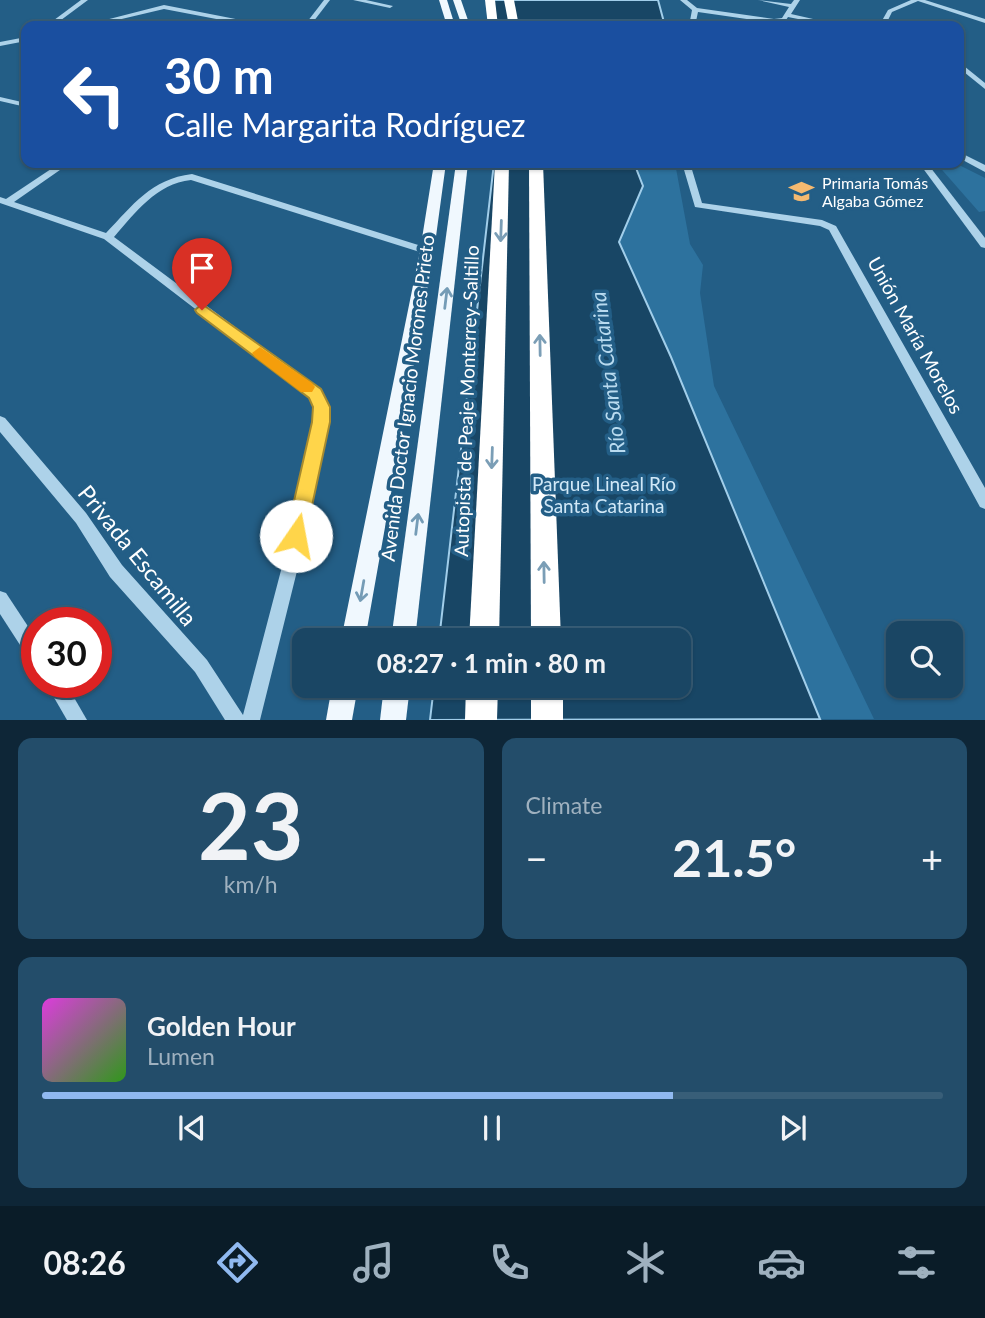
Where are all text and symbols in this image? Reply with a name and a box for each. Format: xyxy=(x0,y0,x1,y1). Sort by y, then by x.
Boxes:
text: 30 m xyxy=(164,46,274,104)
icon: left xyxy=(49,49,140,140)
text: Calle Margarita Rodríguez xyxy=(164,105,526,144)
place label: Primaria Tomás Algaba Gómez xyxy=(822,173,928,210)
school or university icon: Primaria Tomás Algaba Gómez xyxy=(788,177,816,205)
one-way arrow xyxy=(494,219,507,242)
street label: Avenida Doctor Ignacio Morones Prieto xyxy=(376,234,438,562)
pin xyxy=(172,238,232,310)
street label: Autopista de Peaje Monterrey-Saltillo xyxy=(449,245,483,557)
icon: arrive xyxy=(183,249,221,287)
street label: Unión María Morelos xyxy=(863,253,969,417)
one-way arrow xyxy=(439,288,452,310)
water label: Río Santa Catarina xyxy=(585,290,629,456)
one-way arrow xyxy=(533,334,547,357)
one-way arrow xyxy=(485,447,498,470)
park label: Parque Lineal Río Santa Catarina xyxy=(532,472,676,517)
street label: Privada Escamilla xyxy=(73,479,203,631)
position arrow xyxy=(259,499,333,573)
one-way arrow xyxy=(411,513,424,536)
one-way arrow xyxy=(538,561,551,584)
one-way arrow xyxy=(355,579,369,602)
speed limit sign: 30 xyxy=(21,607,112,698)
map controls xyxy=(886,621,963,698)
button: search xyxy=(886,621,963,698)
text: 08:27 · 1 min · 80 m xyxy=(377,647,606,679)
text: 23 xyxy=(198,770,304,879)
text: Climate xyxy=(526,791,602,819)
text: 21.5° xyxy=(672,826,796,888)
text: − xyxy=(526,835,548,881)
text: + xyxy=(921,835,943,881)
text: km/h xyxy=(224,870,278,898)
text: Golden Hour xyxy=(147,1010,296,1042)
text: Lumen xyxy=(147,1042,215,1070)
icon: previous xyxy=(173,1109,211,1147)
icon: pause xyxy=(473,1109,511,1147)
icon: next xyxy=(774,1109,812,1147)
icon: directions xyxy=(213,1238,262,1287)
icon: music xyxy=(349,1238,398,1287)
icon: phone xyxy=(485,1238,534,1287)
icon: climate xyxy=(621,1238,670,1287)
icon: car xyxy=(757,1238,806,1287)
icon: filters xyxy=(892,1238,941,1287)
text: 08:26 xyxy=(43,1243,126,1282)

